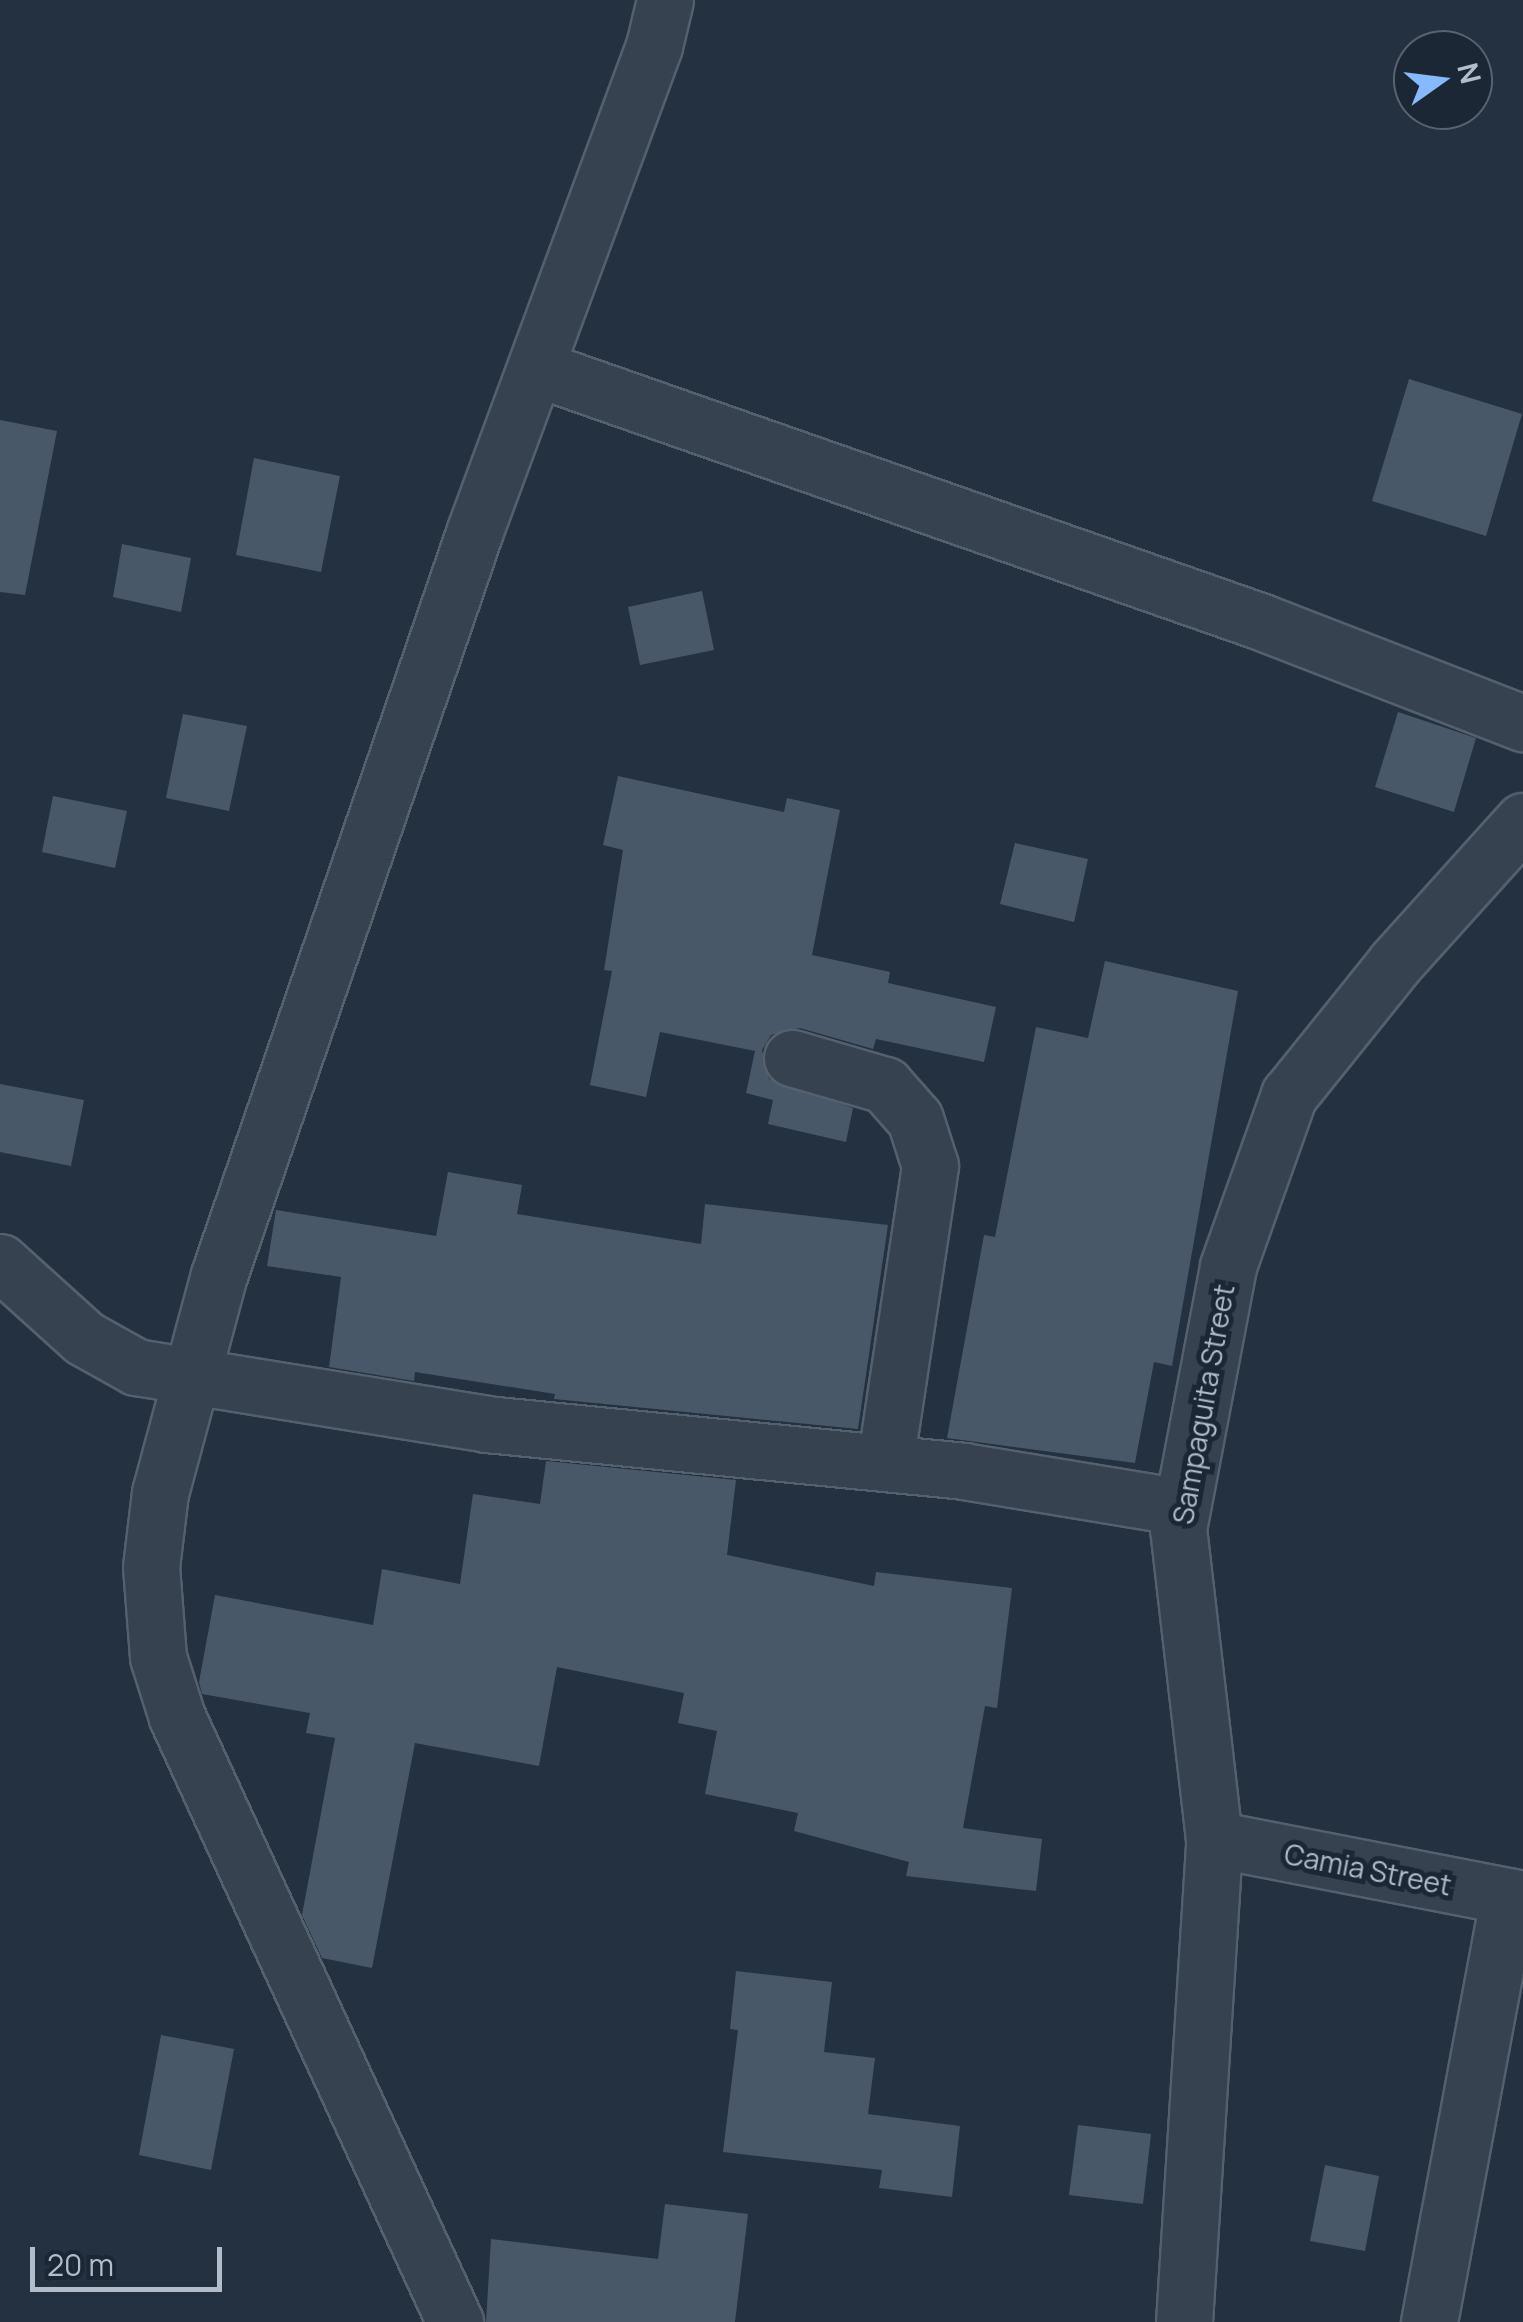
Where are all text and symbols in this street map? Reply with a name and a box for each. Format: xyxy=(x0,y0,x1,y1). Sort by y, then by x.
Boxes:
north arrow xyxy=(1393,30,1493,130)
text: N xyxy=(1449,59,1491,88)
street label: Sampaguita Street xyxy=(1165,1281,1241,1527)
street label: Camia Street xyxy=(1282,1836,1454,1902)
scale bar xyxy=(35,2227,228,2289)
text: 20 m xyxy=(47,2244,114,2285)

